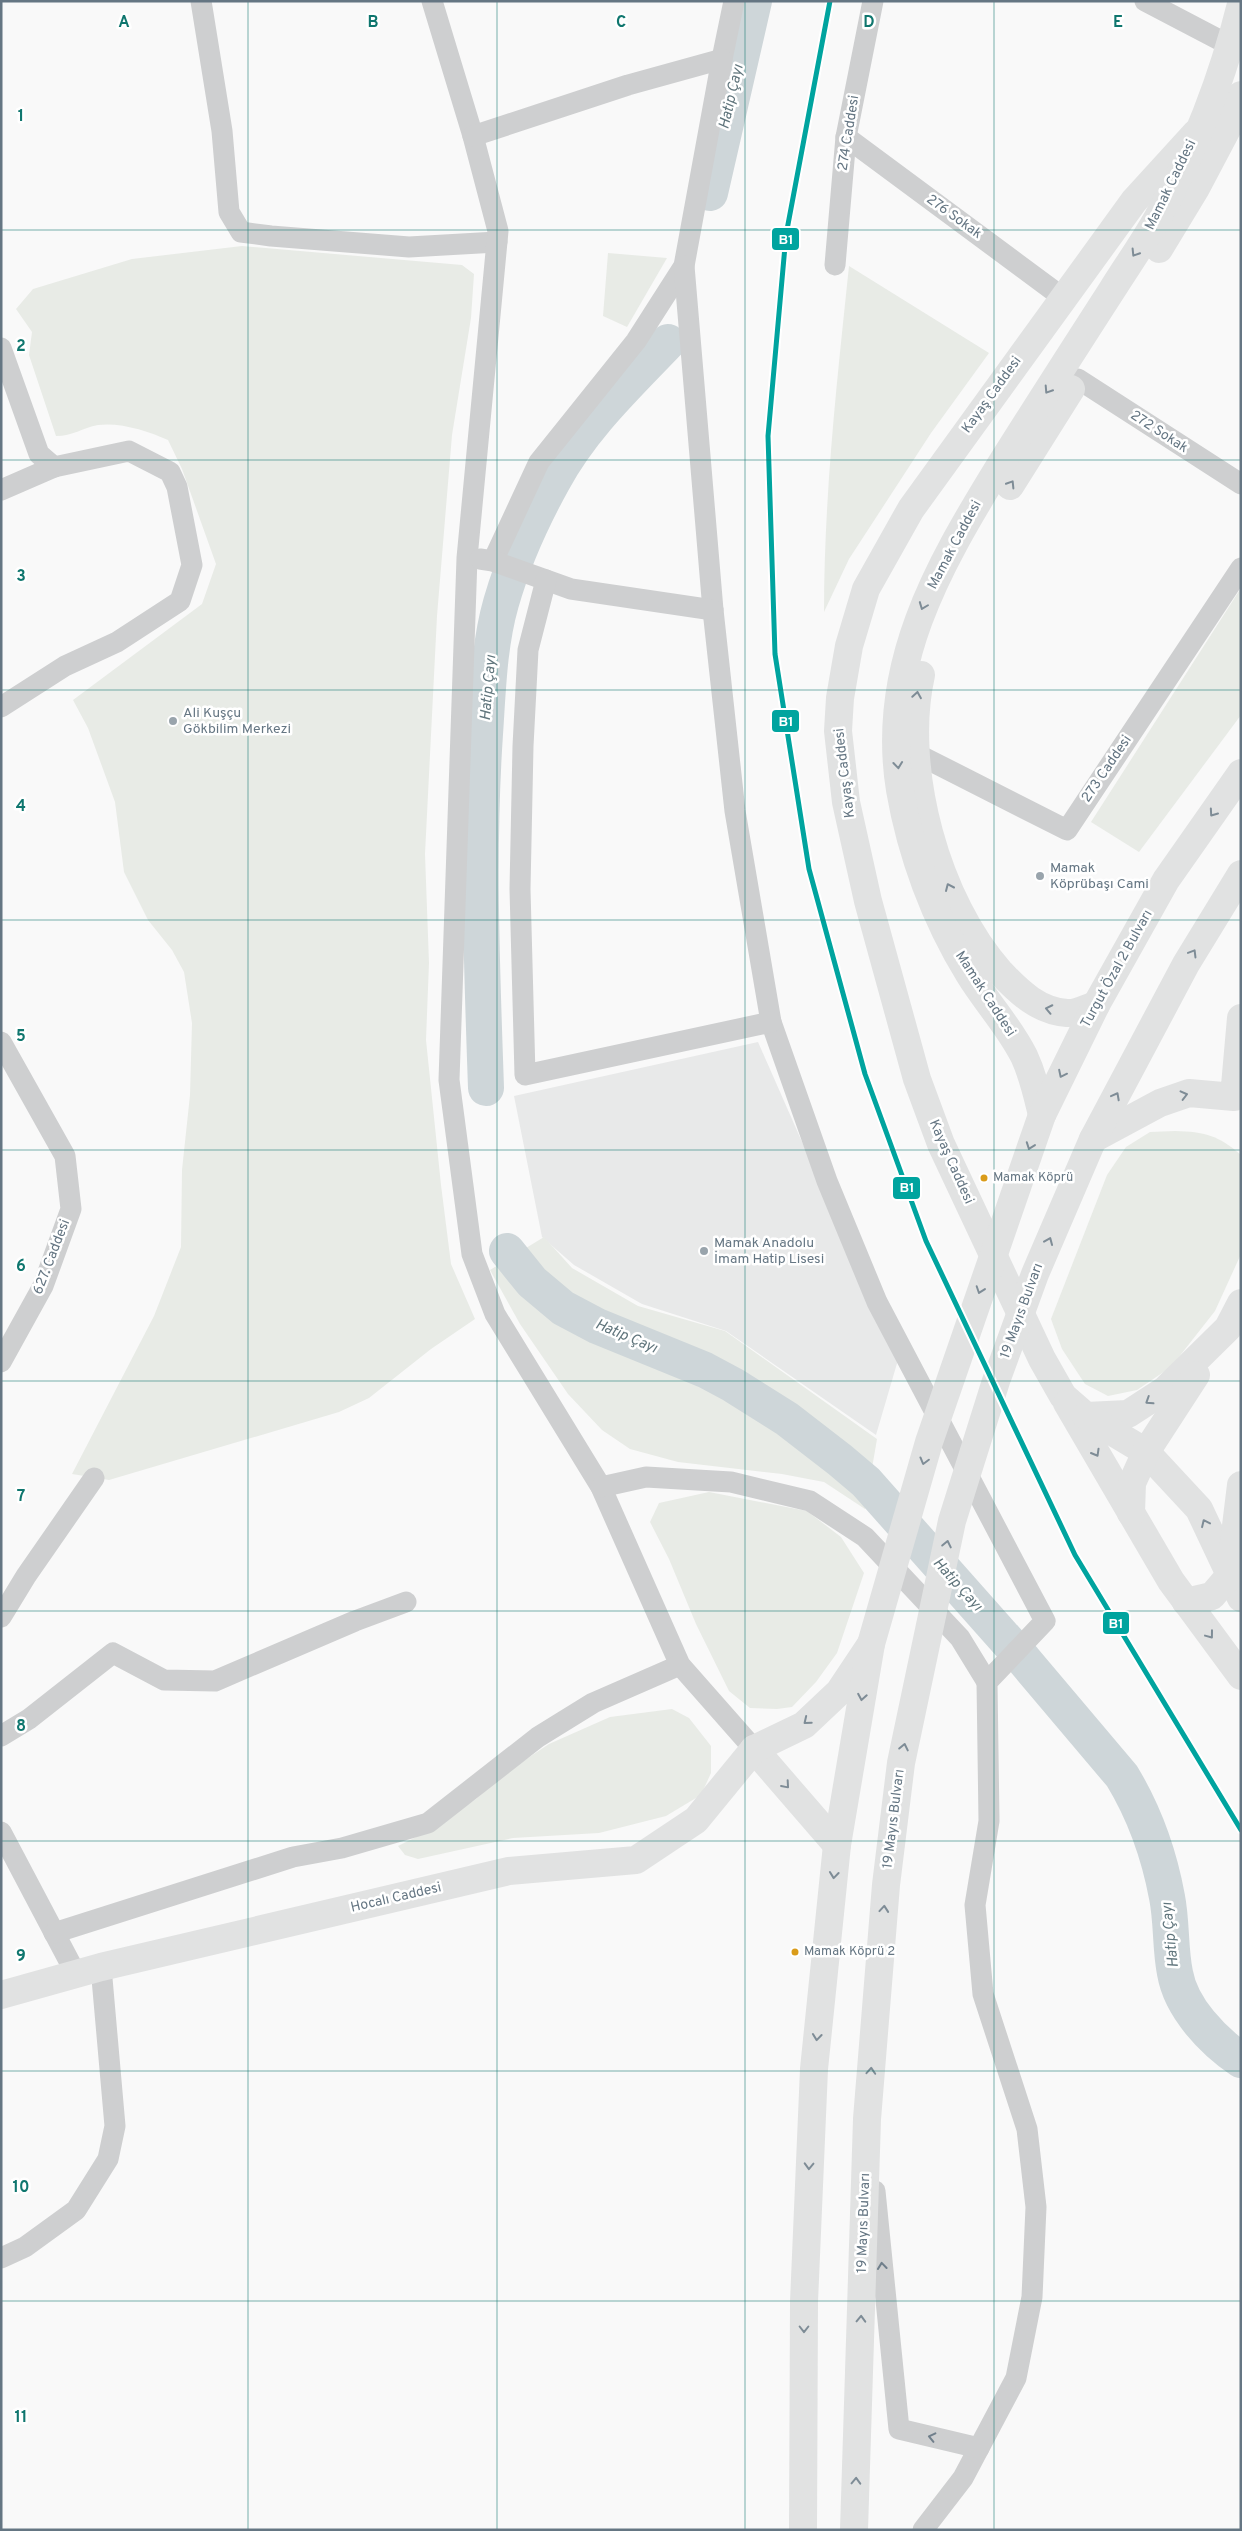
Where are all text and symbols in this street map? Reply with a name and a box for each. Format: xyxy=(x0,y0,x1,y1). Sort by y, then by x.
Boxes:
text: A xyxy=(118,13,130,33)
text: B xyxy=(367,13,379,33)
text: C xyxy=(616,13,626,33)
text: D xyxy=(863,13,875,33)
text: E xyxy=(1113,13,1123,33)
water label: Hatip Çayı xyxy=(715,63,749,131)
street label: 274 Caddesi xyxy=(835,94,863,172)
text: 1 xyxy=(18,107,24,127)
street label: Mamak Caddesi xyxy=(1142,137,1200,233)
street label: 276 Sokak xyxy=(923,191,985,243)
line badge: B1 xyxy=(771,227,800,251)
text: B1 xyxy=(778,232,794,249)
one-way arrow xyxy=(1132,247,1141,257)
text: 2 xyxy=(16,337,26,357)
street label: Kayaş Caddesi xyxy=(958,353,1026,437)
one-way arrow xyxy=(1045,384,1054,394)
street label: 272 Sokak xyxy=(1127,407,1191,457)
one-way arrow xyxy=(1005,480,1014,490)
street label: Mamak Caddesi xyxy=(924,498,986,592)
text: 3 xyxy=(16,567,26,587)
one-way arrow xyxy=(919,602,929,610)
water label: Hatip Çayı xyxy=(477,654,501,721)
one-way arrow xyxy=(911,690,922,698)
place label: Ali Kuşçu Gökbilim Merkezi xyxy=(183,705,291,738)
line badge: B1 xyxy=(771,709,800,733)
text: B1 xyxy=(778,714,794,731)
marker: Ali Kuşçu Gökbilim Merkezi xyxy=(167,715,179,727)
street label: Kayaş Caddesi xyxy=(831,727,859,819)
street label: 273 Caddesi xyxy=(1078,732,1136,806)
one-way arrow xyxy=(892,761,903,769)
text: 4 xyxy=(16,797,26,817)
one-way arrow xyxy=(1210,807,1219,817)
place label: Mamak Köprübaşı Cami xyxy=(1050,860,1149,893)
marker: Mamak Köprübaşı Cami xyxy=(1034,870,1046,882)
one-way arrow xyxy=(944,883,955,892)
street label: Turgut Özal 2 Bulvarı xyxy=(1077,907,1157,1031)
street label: Mamak Caddesi xyxy=(951,948,1019,1040)
one-way arrow xyxy=(1187,949,1197,958)
one-way arrow xyxy=(1045,1004,1054,1015)
text: 5 xyxy=(16,1027,26,1047)
one-way arrow xyxy=(1058,1069,1068,1078)
one-way arrow xyxy=(1180,1091,1188,1101)
one-way arrow xyxy=(1110,1092,1120,1101)
street label: Kayaş Caddesi xyxy=(925,1117,977,1207)
one-way arrow xyxy=(1026,1142,1036,1150)
place label: Mamak Köprü xyxy=(993,1170,1073,1186)
marker: Mamak Köprü xyxy=(979,1173,989,1183)
line badge: B1 xyxy=(892,1176,921,1200)
text: B1 xyxy=(899,1180,915,1197)
street label: 627. Caddesi xyxy=(30,1217,74,1297)
place label: Mamak Anadolu İmam Hatip Lisesi xyxy=(714,1235,824,1268)
one-way arrow xyxy=(1043,1237,1054,1246)
marker: Mamak Anadolu İmam Hatip Lisesi xyxy=(698,1245,710,1257)
text: 6 xyxy=(16,1257,26,1277)
street label: 19 Mayıs Bulvarı xyxy=(997,1261,1047,1361)
one-way arrow xyxy=(976,1286,986,1294)
water label: Hatip Çayı xyxy=(592,1315,660,1359)
one-way arrow xyxy=(1145,1394,1154,1404)
one-way arrow xyxy=(1090,1447,1100,1456)
one-way arrow xyxy=(919,1457,929,1465)
text: 7 xyxy=(17,1487,25,1507)
one-way arrow xyxy=(1201,1519,1211,1528)
one-way arrow xyxy=(941,1539,952,1548)
water label: Hatip Çayı xyxy=(928,1554,986,1616)
line badge: B1 xyxy=(1102,1611,1130,1635)
text: B1 xyxy=(1108,1616,1124,1633)
one-way arrow xyxy=(1204,1629,1213,1639)
one-way arrow xyxy=(858,1693,868,1702)
one-way arrow xyxy=(804,1716,813,1724)
text: 8 xyxy=(16,1717,26,1737)
one-way arrow xyxy=(898,1743,909,1752)
street label: 19 Mayıs Bulvarı xyxy=(879,1768,909,1870)
one-way arrow xyxy=(780,1780,789,1789)
one-way arrow xyxy=(829,1871,840,1879)
street label: Hocalı Caddesi xyxy=(349,1879,443,1917)
water label: Hatip Çayı xyxy=(1158,1901,1184,1969)
one-way arrow xyxy=(878,1904,889,1912)
place label: Mamak Köprü 2 xyxy=(804,1944,895,1960)
text: 9 xyxy=(16,1947,26,1967)
marker: Mamak Köprü 2 xyxy=(790,1947,800,1957)
one-way arrow xyxy=(812,2033,823,2041)
one-way arrow xyxy=(865,2066,876,2074)
one-way arrow xyxy=(804,2163,815,2171)
street label: 19 Mayıs Bulvarı xyxy=(854,2173,874,2273)
text: 10 xyxy=(13,2178,29,2198)
one-way arrow xyxy=(877,2262,888,2270)
one-way arrow xyxy=(856,2314,866,2322)
one-way arrow xyxy=(799,2326,809,2333)
text: 11 xyxy=(15,2408,27,2428)
one-way arrow xyxy=(927,2432,936,2443)
one-way arrow xyxy=(850,2477,861,2485)

